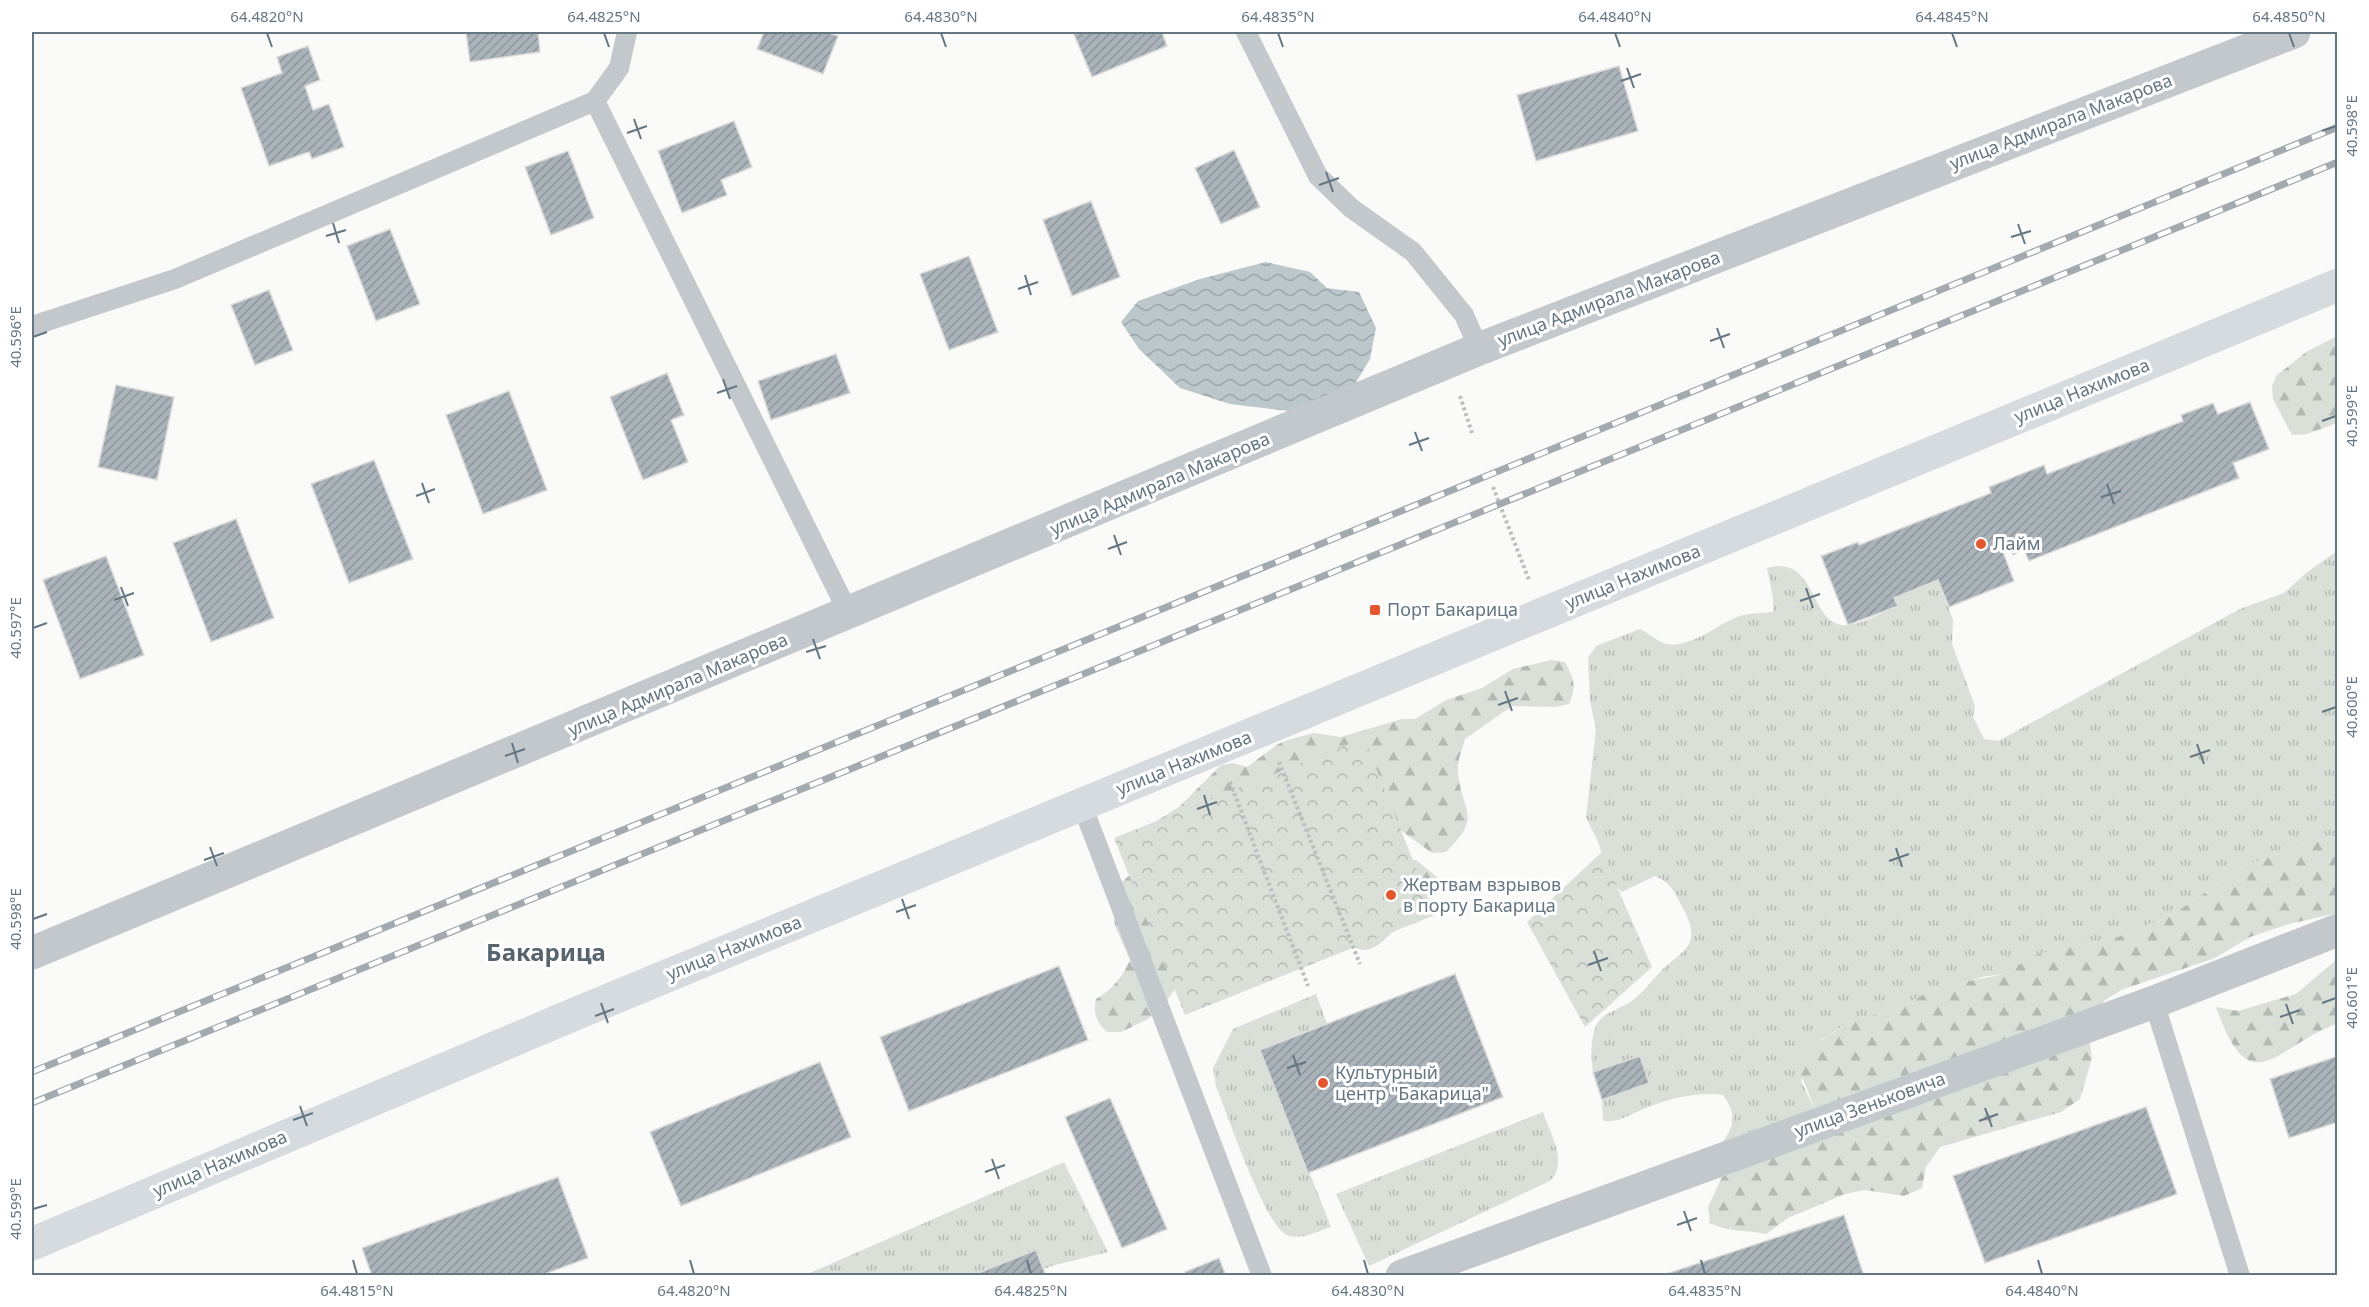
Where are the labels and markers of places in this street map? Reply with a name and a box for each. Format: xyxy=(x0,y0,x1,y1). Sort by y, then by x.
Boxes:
place label: Лайм xyxy=(1993,531,2041,555)
marker: Лайм xyxy=(1974,537,1988,551)
place label: Порт Бакарица xyxy=(1387,597,1518,621)
marker: Порт Бакарица xyxy=(1368,603,1382,617)
place label: Жертвам взрывов в порту Бакарица xyxy=(1403,872,1561,917)
marker: Жертвам взрывов в порту Бакарица xyxy=(1384,888,1398,902)
place label: Культурный центр "Бакарица" xyxy=(1335,1060,1489,1105)
marker: Культурный центр "Бакарица" xyxy=(1316,1076,1330,1090)

